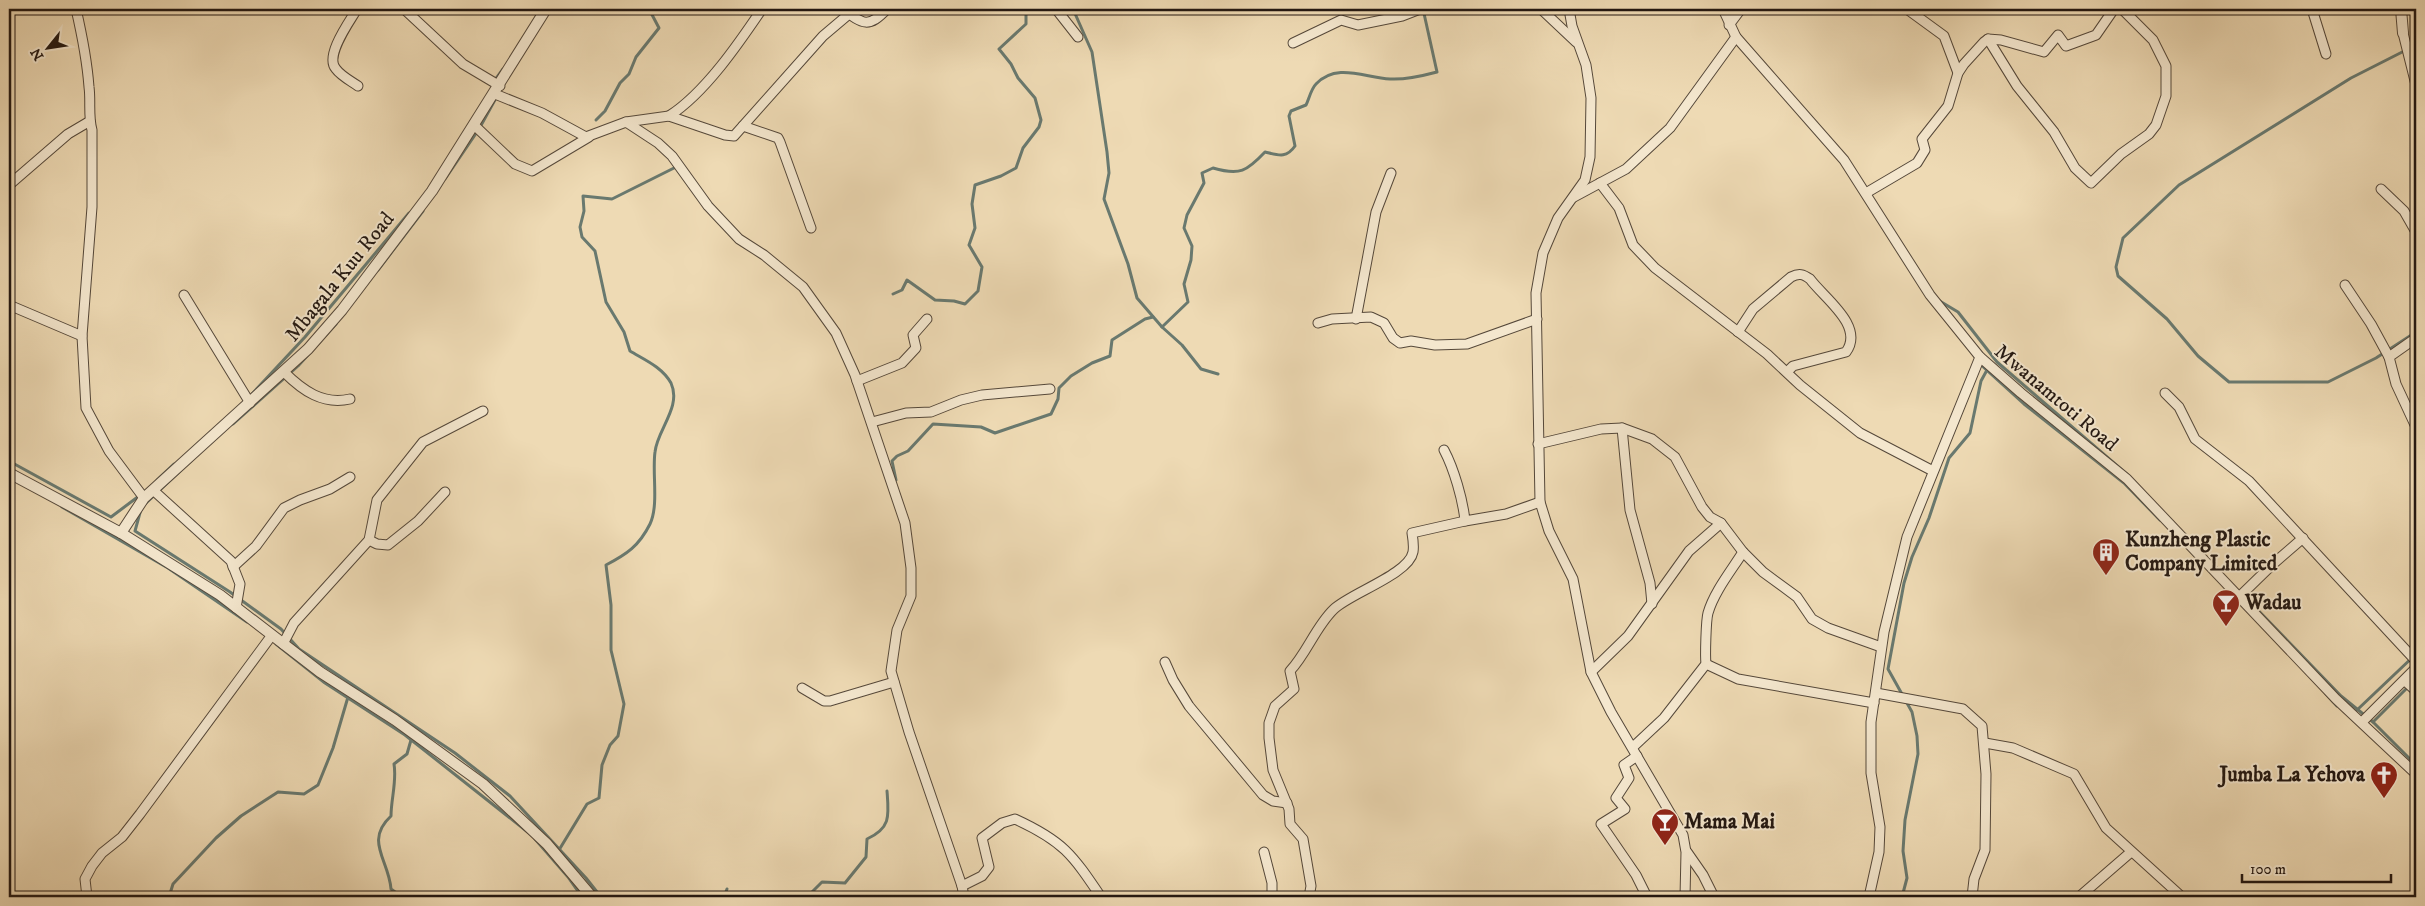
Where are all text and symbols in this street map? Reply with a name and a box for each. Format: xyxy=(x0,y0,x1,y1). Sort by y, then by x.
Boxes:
north arrow xyxy=(22,22,72,72)
text: N xyxy=(27,44,48,63)
street label: Mbagala Kuu Road xyxy=(280,206,401,347)
street label: Mwanamtoti Road xyxy=(1989,339,2124,458)
place label: Kunzheng Plastic Company Limited xyxy=(2125,527,2278,577)
building icon: Kunzheng Plastic Company Limited xyxy=(2091,537,2121,576)
bar icon: Wadau xyxy=(2211,588,2241,627)
place label: Wadau xyxy=(2244,590,2301,616)
church icon: Jumba La Yehova xyxy=(2369,760,2399,799)
place label: Jumba La Yehova xyxy=(2217,762,2366,788)
bar icon: Mama Mai xyxy=(1650,807,1680,846)
place label: Mama Mai xyxy=(1684,809,1775,835)
scale bar xyxy=(2242,851,2391,883)
text: 100 m xyxy=(2250,860,2286,879)

